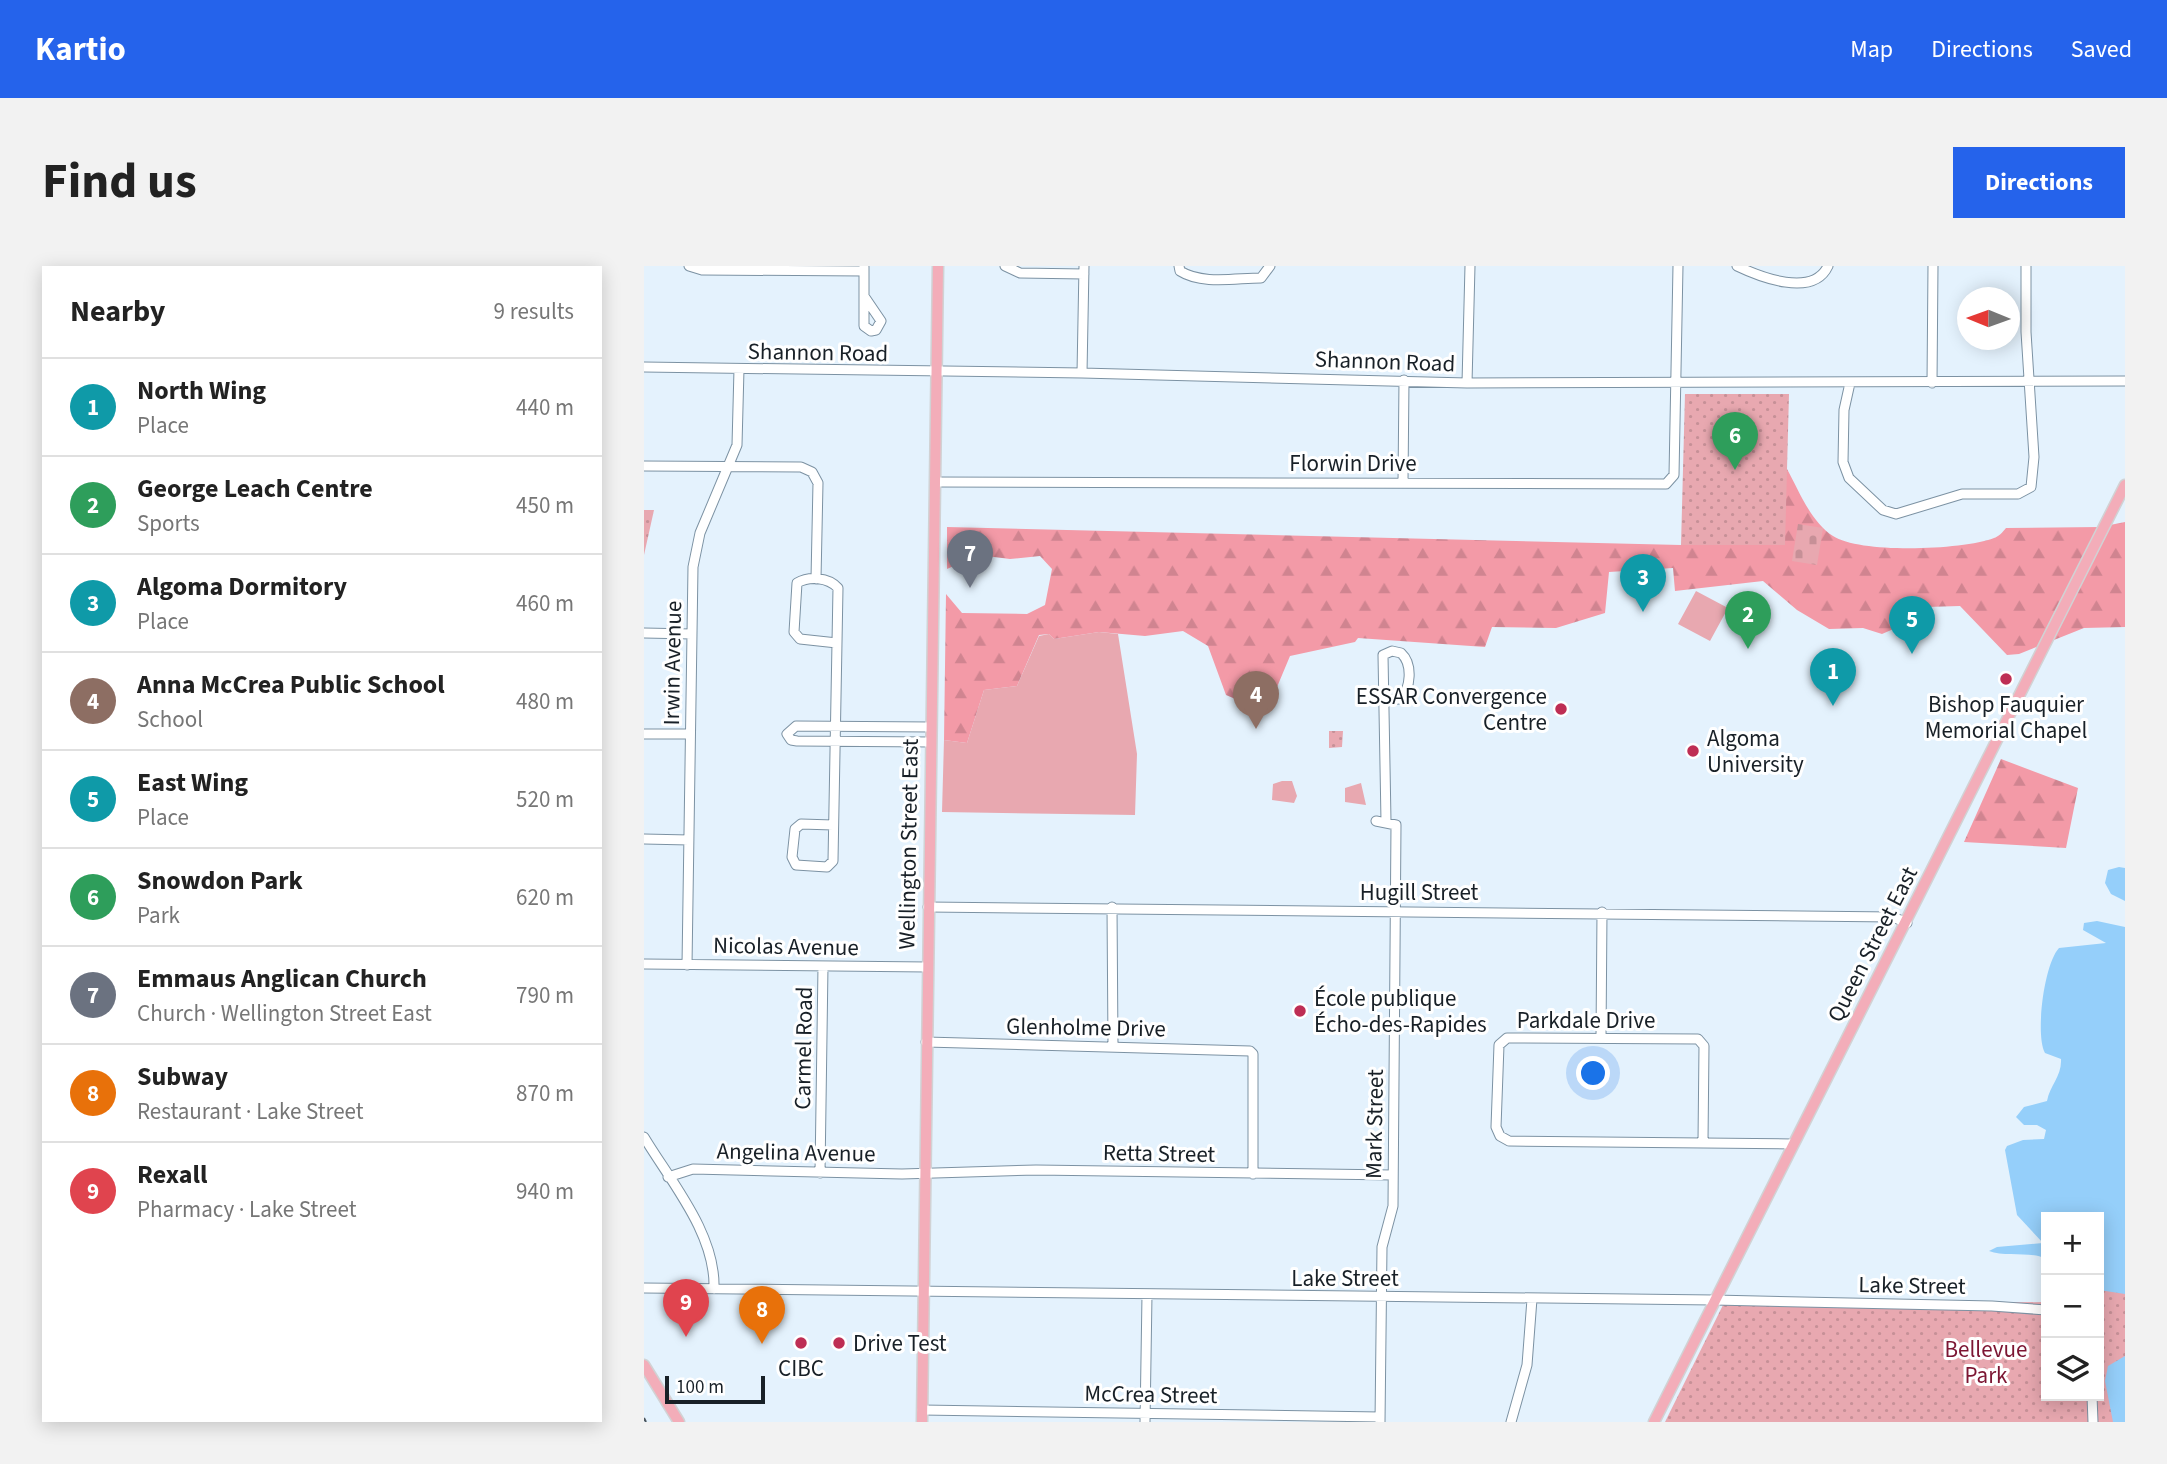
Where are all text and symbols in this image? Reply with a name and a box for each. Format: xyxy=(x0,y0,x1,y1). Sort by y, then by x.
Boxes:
text: Kartio xyxy=(35,26,126,73)
text: Map xyxy=(1850,32,1893,67)
text: Directions xyxy=(1931,32,2033,67)
text: Saved xyxy=(2071,32,2132,67)
text: Find us xyxy=(42,147,197,217)
button: Directions xyxy=(1953,147,2125,218)
north arrow xyxy=(1957,287,2020,350)
text: Nearby xyxy=(70,290,165,333)
text: 9 results xyxy=(494,295,574,328)
street label: Shannon Road xyxy=(747,335,889,370)
street label: Shannon Road xyxy=(1314,343,1456,380)
text: North Wing xyxy=(137,372,266,409)
text: 1 xyxy=(87,391,99,424)
text: 440 m xyxy=(516,391,574,424)
text: Place xyxy=(137,409,189,442)
pin: 6 xyxy=(1712,412,1758,470)
street label: Florwin Drive xyxy=(1289,447,1417,480)
text: George Leach Centre xyxy=(137,470,373,507)
text: 2 xyxy=(87,489,99,522)
text: 450 m xyxy=(516,489,574,522)
text: Sports xyxy=(137,507,200,540)
pin: 7 xyxy=(947,530,993,588)
pin: 3 xyxy=(1620,554,1666,612)
text: Algoma Dormitory xyxy=(137,568,347,605)
text: 3 xyxy=(87,587,99,620)
text: 460 m xyxy=(516,587,574,620)
pin: 2 xyxy=(1725,591,1771,649)
pin: 5 xyxy=(1889,596,1935,654)
street label: Irwin Avenue xyxy=(655,600,690,726)
text: Place xyxy=(137,605,189,638)
pin: 1 xyxy=(1810,648,1856,706)
text: Anna McCrea Public School xyxy=(137,666,445,703)
pin: 4 xyxy=(1233,671,1279,729)
marker: Bishop Fauquier Memorial Chapel xyxy=(1998,671,2014,687)
place label: ESSAR Convergence Centre xyxy=(1356,680,1547,739)
text: 4 xyxy=(87,685,99,718)
text: 480 m xyxy=(516,685,574,718)
place label: Bishop Fauquier Memorial Chapel xyxy=(1925,688,2087,747)
marker: ESSAR Convergence Centre xyxy=(1553,701,1569,717)
text: School xyxy=(137,703,203,736)
place label: Algoma University xyxy=(1707,722,1804,781)
street label: Wellington Street East xyxy=(890,738,927,950)
marker: Algoma University xyxy=(1685,743,1701,759)
text: East Wing xyxy=(137,764,248,801)
text: 5 xyxy=(87,783,99,816)
text: 520 m xyxy=(516,783,574,816)
text: Place xyxy=(137,801,189,834)
street label: Queen Street East xyxy=(1819,861,1926,1028)
text: Snowdon Park xyxy=(137,862,303,899)
street label: Hugill Street xyxy=(1360,876,1479,909)
text: 6 xyxy=(87,881,99,914)
text: 620 m xyxy=(516,881,574,914)
text: Park xyxy=(137,899,180,932)
street label: Nicolas Avenue xyxy=(713,929,859,964)
text: Emmaus Anglican Church xyxy=(137,960,427,997)
text: 7 xyxy=(87,979,99,1012)
text: 790 m xyxy=(516,979,574,1012)
place label: École publique Écho-des-Rapides xyxy=(1314,982,1487,1041)
street label: Carmel Road xyxy=(786,986,821,1110)
text: Church · Wellington Street East xyxy=(137,997,432,1030)
marker: École publique Écho-des-Rapides xyxy=(1292,1003,1308,1019)
street label: Parkdale Drive xyxy=(1517,1004,1655,1037)
street label: Glenholme Drive xyxy=(1006,1010,1166,1045)
your location xyxy=(1576,1056,1610,1090)
text: Subway xyxy=(137,1058,228,1095)
street label: Mark Street xyxy=(1357,1069,1392,1179)
text: 8 xyxy=(87,1077,99,1110)
text: 870 m xyxy=(516,1077,574,1110)
text: Restaurant · Lake Street xyxy=(137,1095,364,1128)
street label: Angelina Avenue xyxy=(716,1135,876,1170)
street label: Retta Street xyxy=(1102,1136,1216,1171)
text: Rexall xyxy=(137,1156,207,1193)
text: 9 xyxy=(87,1175,99,1208)
text: 940 m xyxy=(516,1175,574,1208)
text: Pharmacy · Lake Street xyxy=(137,1193,356,1226)
map controls xyxy=(2041,1212,2104,1401)
button: + xyxy=(2041,1212,2104,1275)
street label: Lake Street xyxy=(1291,1262,1399,1295)
street label: Lake Street xyxy=(1858,1268,1966,1303)
button: − xyxy=(2041,1275,2104,1338)
pin: 9 xyxy=(663,1279,709,1337)
pin: 8 xyxy=(739,1286,785,1344)
place label: Drive Test xyxy=(853,1327,947,1360)
park label: Bellevue Park xyxy=(1945,1333,2027,1392)
marker: CIBC xyxy=(793,1335,809,1351)
marker: Drive Test xyxy=(831,1335,847,1351)
button: layers xyxy=(2041,1338,2104,1401)
place label: CIBC xyxy=(778,1352,824,1385)
scale bar xyxy=(665,1373,765,1405)
text: 100 m xyxy=(676,1374,724,1401)
street label: McCrea Street xyxy=(1084,1377,1218,1412)

